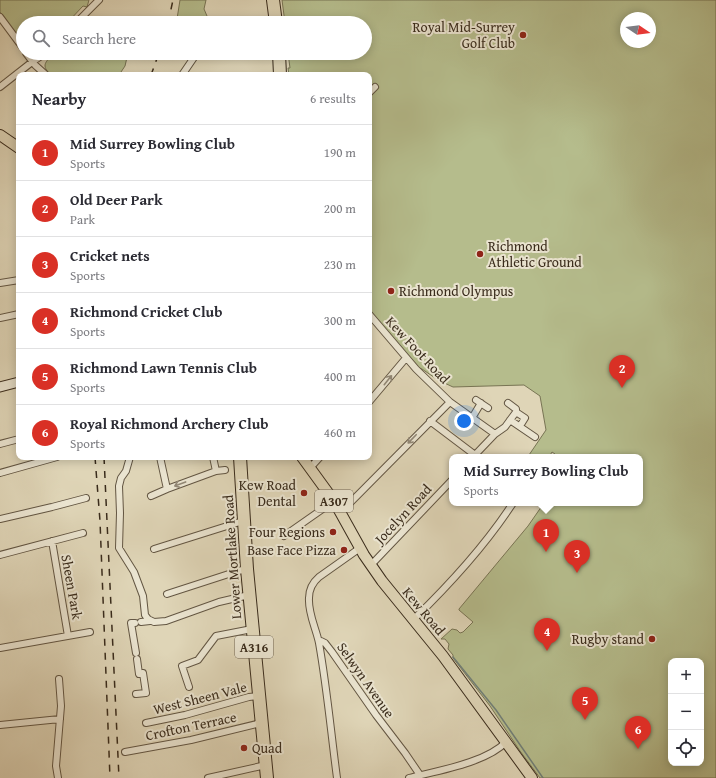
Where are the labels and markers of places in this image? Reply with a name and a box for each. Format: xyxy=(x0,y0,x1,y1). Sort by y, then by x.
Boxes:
place label: Royal Mid-Surrey Golf Club xyxy=(412,17,515,53)
marker: Royal Mid-Surrey Golf Club xyxy=(518,30,528,40)
place label: Richmond Athletic Ground xyxy=(488,236,582,272)
marker: Richmond Athletic Ground xyxy=(475,249,485,259)
place label: Richmond Olympus xyxy=(399,281,513,301)
marker: Richmond Olympus xyxy=(386,286,396,296)
pin: 2 xyxy=(609,355,635,388)
place label: Kew Road Dental xyxy=(239,475,297,511)
marker: Kew Road Dental xyxy=(299,488,309,498)
pin: 1 xyxy=(533,519,559,552)
place label: Four Regions xyxy=(249,522,325,542)
marker: Four Regions xyxy=(328,527,338,537)
place label: Base Face Pizza xyxy=(247,540,336,560)
pin: 3 xyxy=(564,540,590,573)
marker: Base Face Pizza xyxy=(339,545,349,555)
pin: 4 xyxy=(534,618,560,651)
place label: Rugby stand xyxy=(572,629,645,649)
marker: Rugby stand xyxy=(647,634,657,644)
pin: 5 xyxy=(572,687,598,720)
pin: 6 xyxy=(625,716,651,749)
place label: Quad xyxy=(252,738,283,758)
marker: Quad xyxy=(239,743,249,753)

